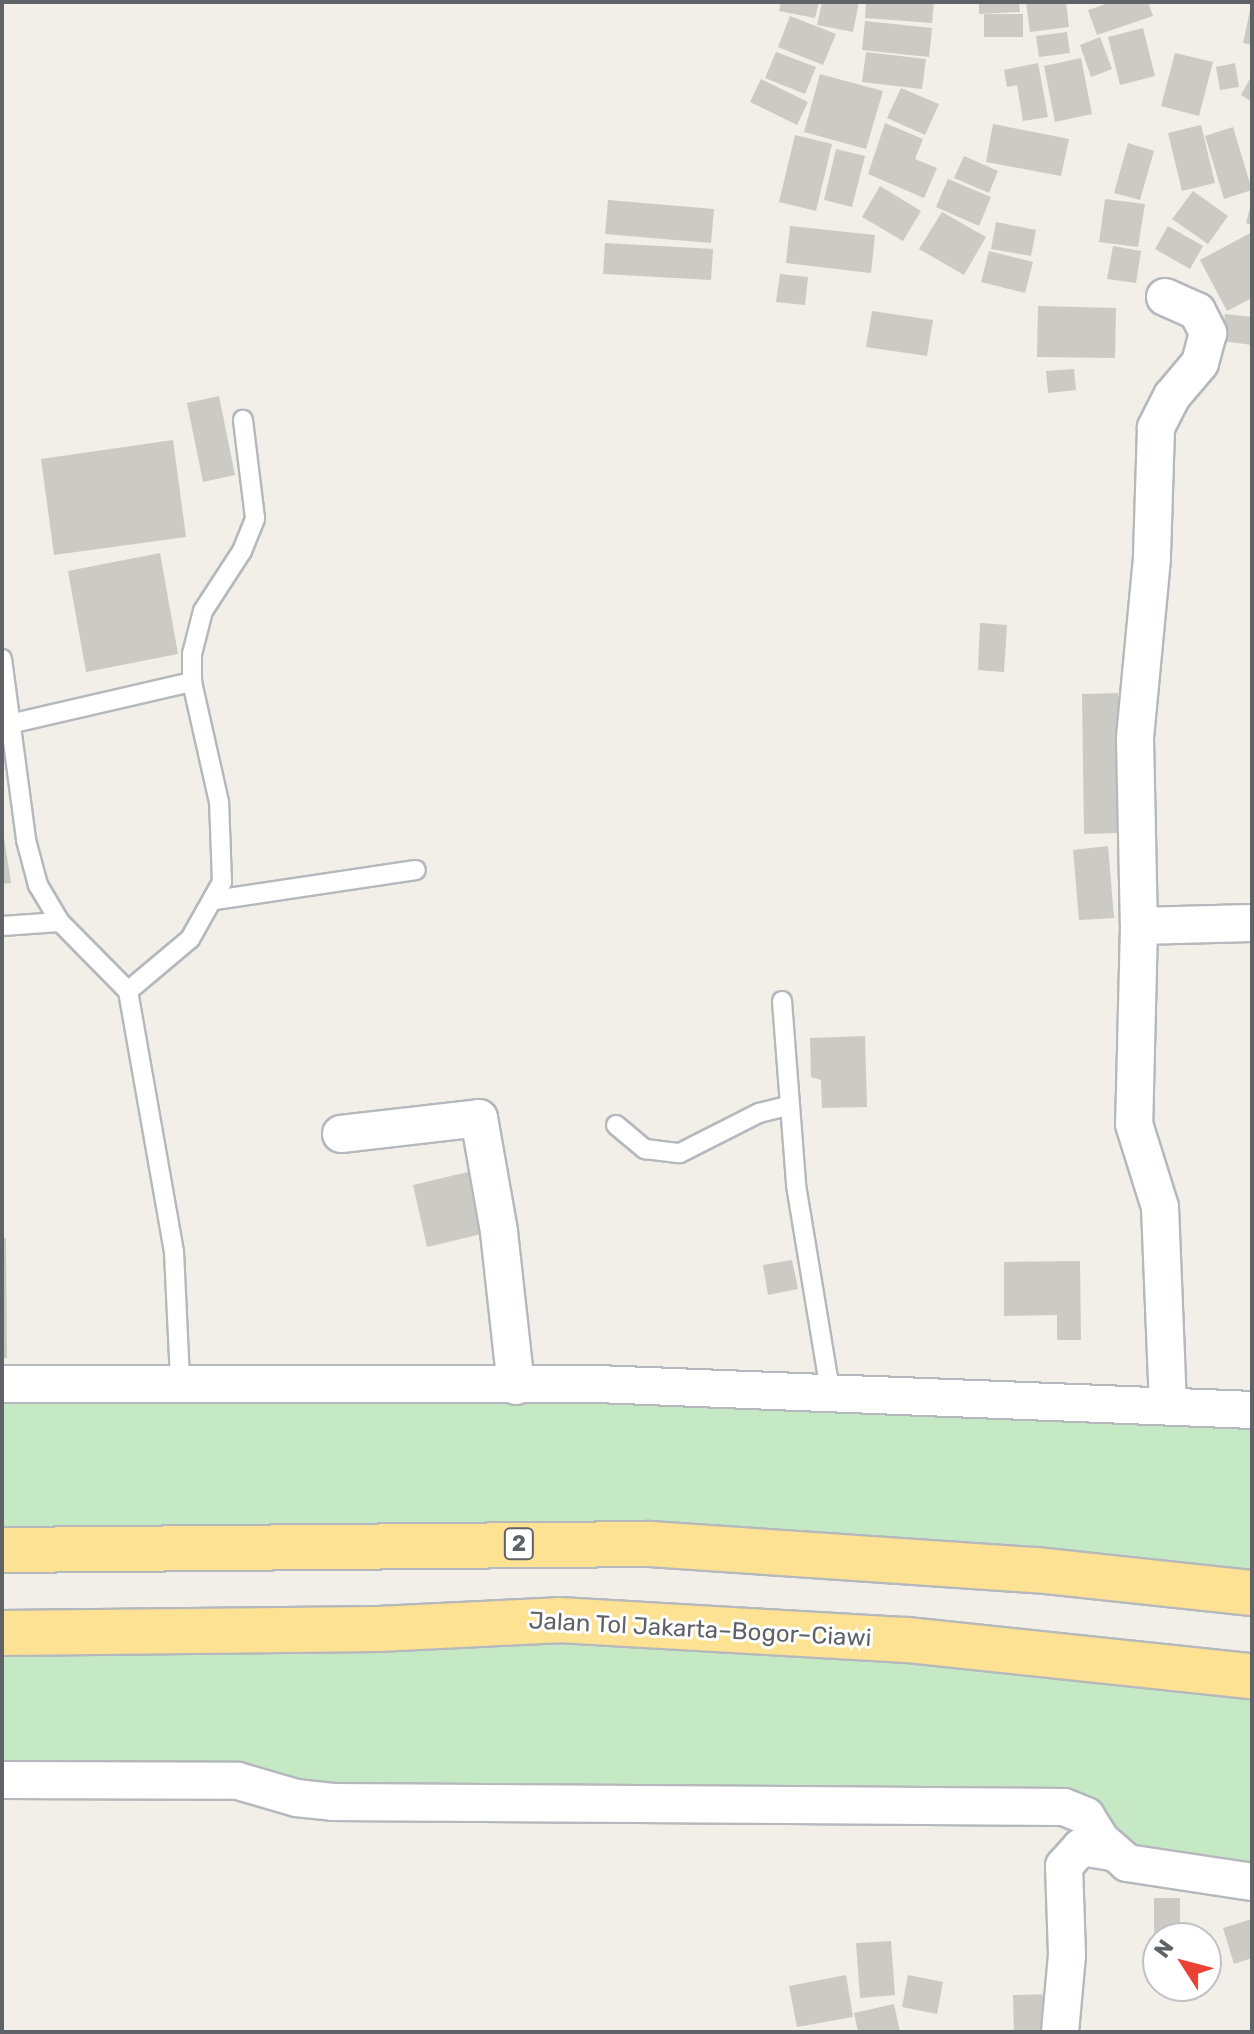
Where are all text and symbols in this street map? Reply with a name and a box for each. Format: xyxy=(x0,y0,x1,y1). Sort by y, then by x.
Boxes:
road number: 2 xyxy=(503,1526,535,1562)
street label: Jalan Tol Jakarta–Bogor–Ciawi xyxy=(528,1607,872,1653)
north arrow xyxy=(1142,1922,1222,2002)
text: N xyxy=(1148,1934,1179,1963)

